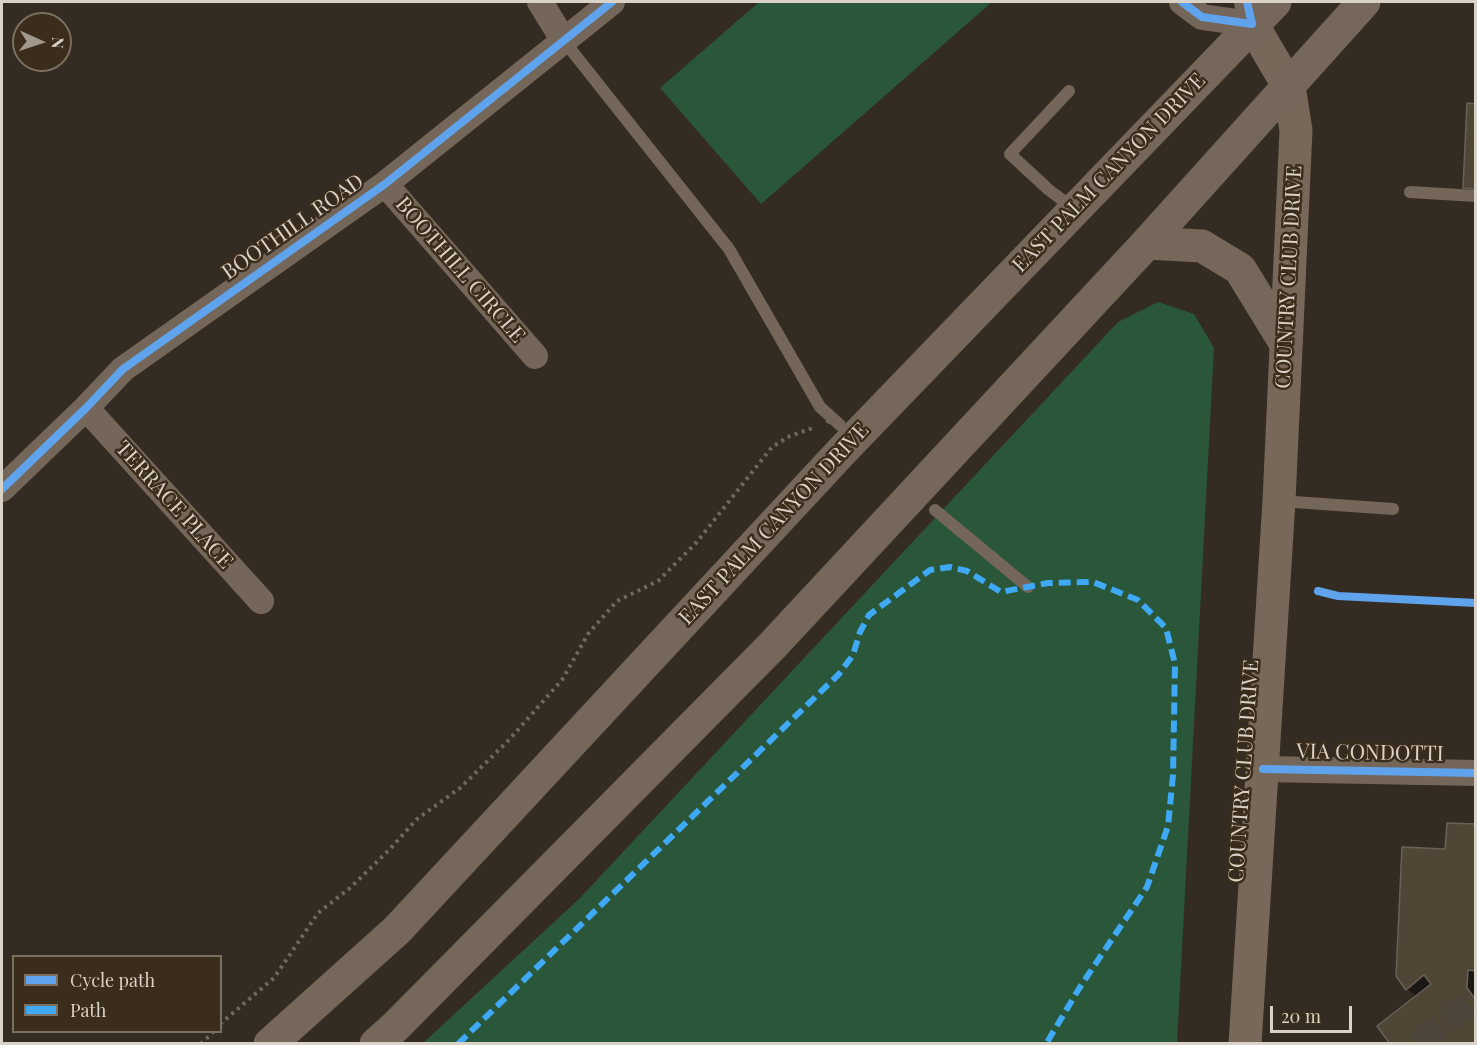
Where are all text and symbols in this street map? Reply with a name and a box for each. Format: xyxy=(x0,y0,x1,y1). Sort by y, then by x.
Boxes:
north arrow xyxy=(12,12,72,72)
text: N xyxy=(48,37,69,49)
street label: EAST PALM CANYON DRIVE xyxy=(1007,68,1211,278)
street label: COUNTRY CLUB DRIVE xyxy=(1271,165,1307,389)
street label: BOOTHILL ROAD xyxy=(217,169,369,285)
street label: BOOTHILL CIRCLE xyxy=(390,192,530,348)
street label: EAST PALM CANYON DRIVE xyxy=(674,418,874,630)
street label: TERRACE PLACE xyxy=(110,436,238,574)
street label: COUNTRY CLUB DRIVE xyxy=(1224,659,1264,883)
street label: VIA CONDOTTI xyxy=(1296,739,1444,767)
legend xyxy=(12,955,222,1033)
text: Cycle path xyxy=(70,968,155,992)
scale bar xyxy=(1273,994,1356,1032)
text: Path xyxy=(70,998,106,1022)
text: 20 m xyxy=(1281,1004,1321,1028)

